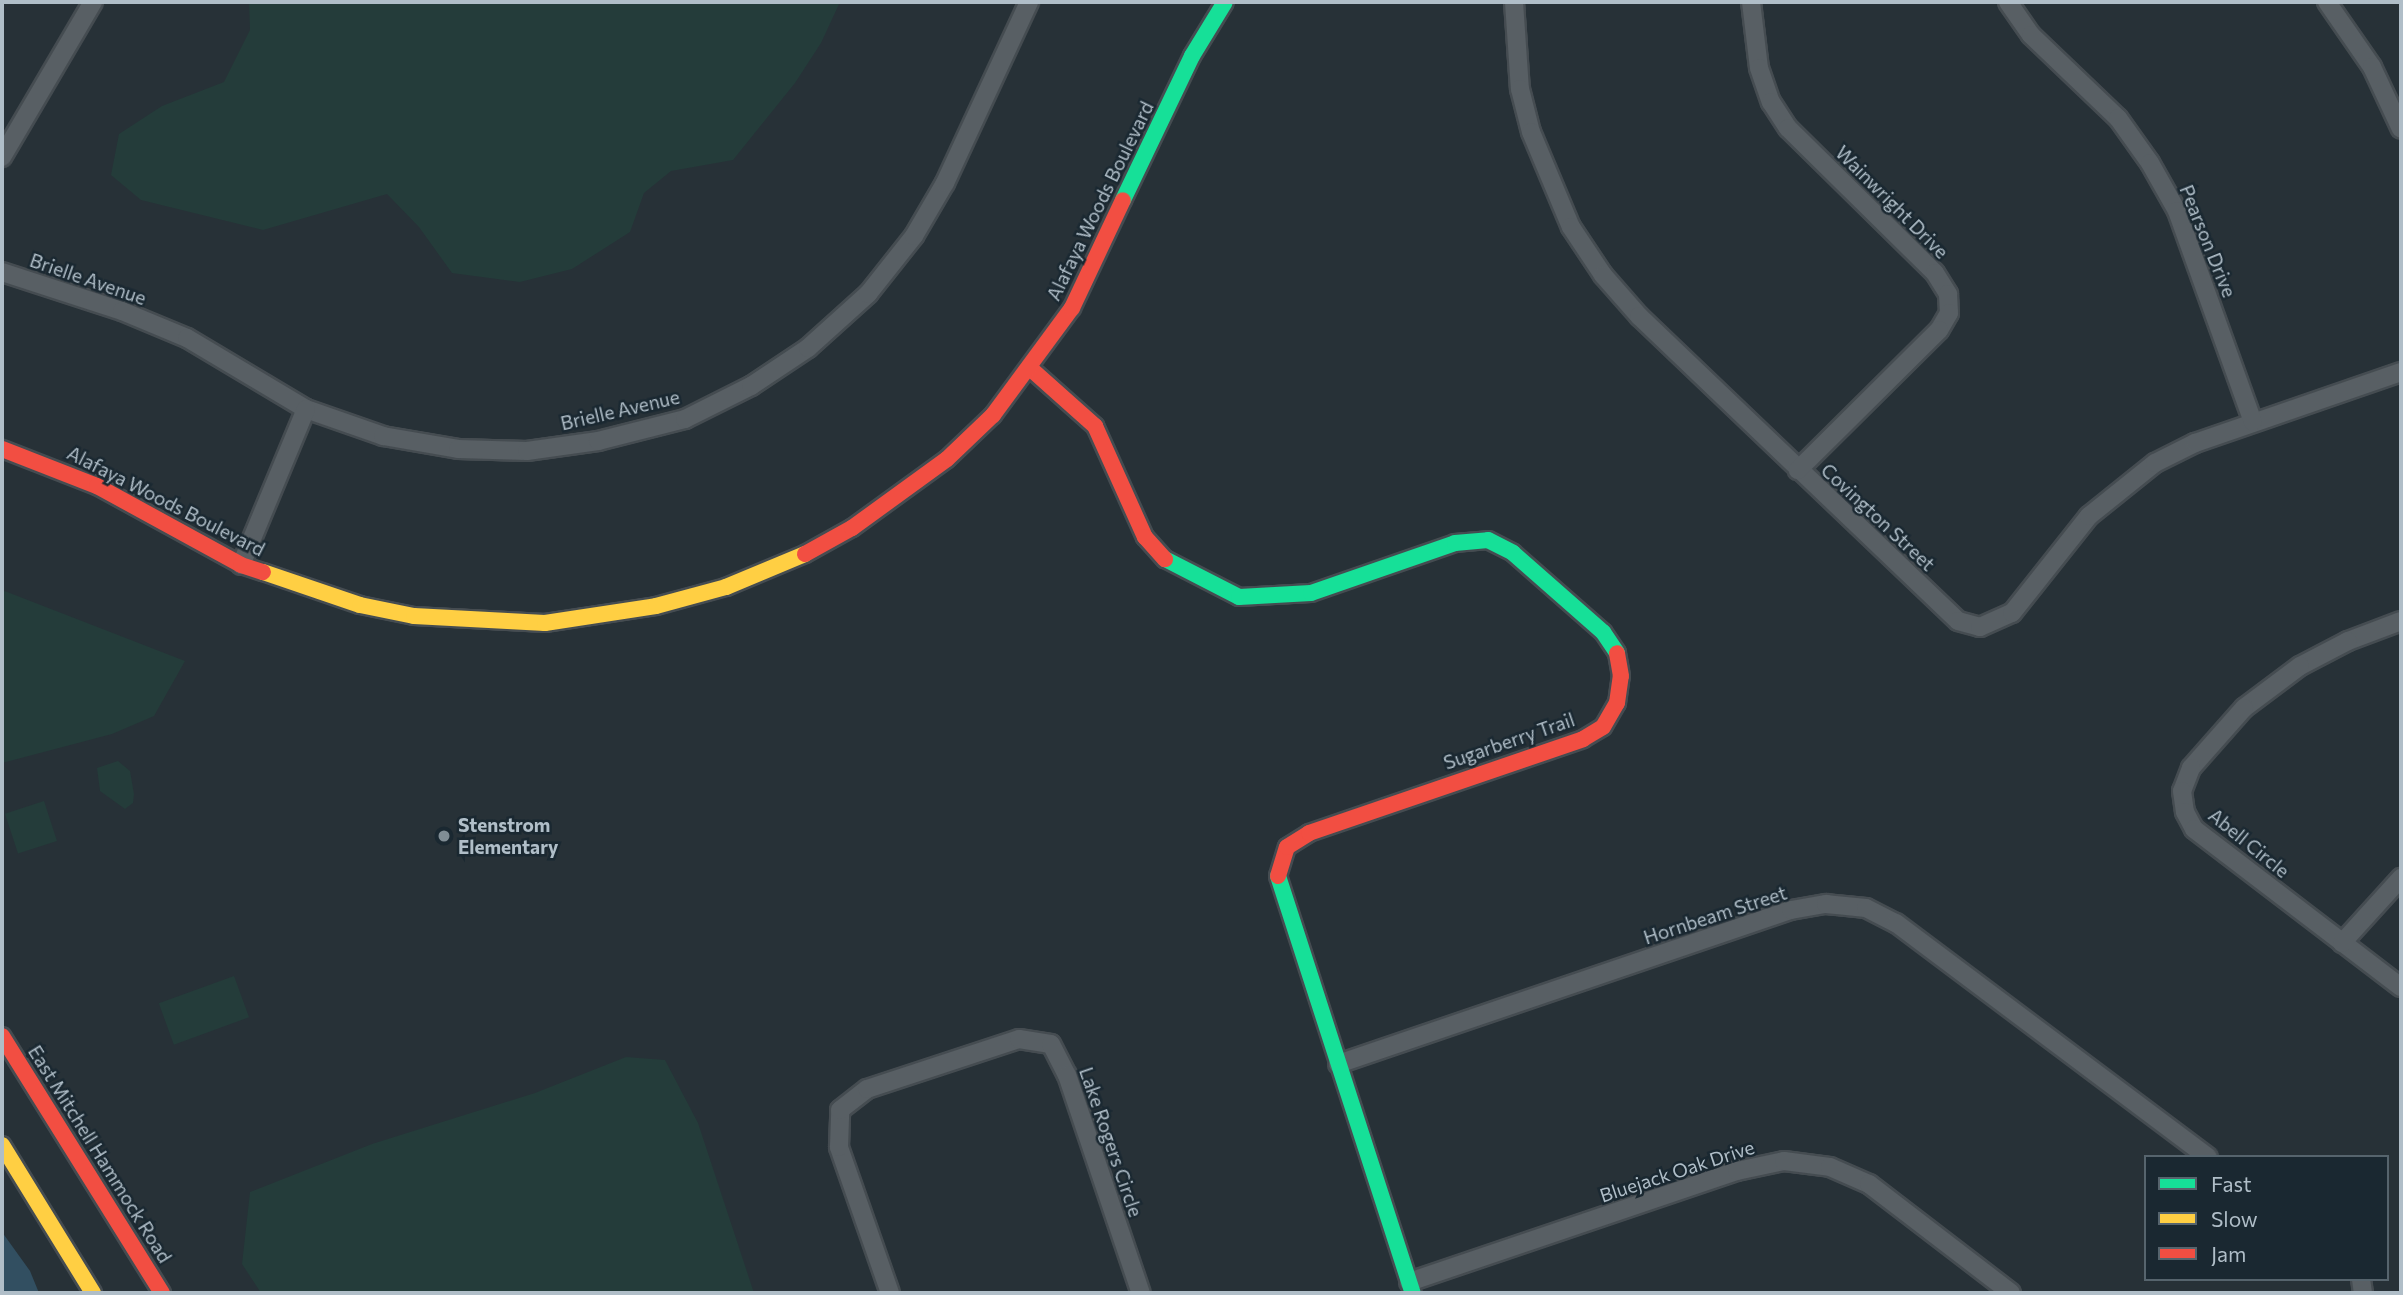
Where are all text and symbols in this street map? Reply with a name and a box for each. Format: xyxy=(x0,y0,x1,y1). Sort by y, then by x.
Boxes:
street label: Alafaya Woods Boulevard xyxy=(1042,98,1158,304)
street label: Wainwright Drive xyxy=(1831,141,1953,263)
street label: Pearson Drive xyxy=(2175,181,2241,301)
street label: Brielle Avenue xyxy=(27,248,149,310)
street label: Brielle Avenue xyxy=(558,385,682,435)
street label: Alafaya Woods Boulevard xyxy=(63,441,269,561)
street label: Covington Street xyxy=(1816,459,1940,575)
street label: Sugarberry Trail xyxy=(1441,708,1577,774)
street label: Abell Circle xyxy=(2204,804,2294,882)
place label: Stenstrom Elementary xyxy=(458,814,558,858)
marker: Stenstrom Elementary xyxy=(436,828,452,844)
street label: Hornbeam Street xyxy=(1641,881,1789,949)
street label: East Mitchell Hammock Road xyxy=(24,1041,176,1267)
street label: Lake Rogers Circle xyxy=(1075,1064,1147,1220)
street label: Bluejack Oak Drive xyxy=(1597,1135,1757,1207)
legend xyxy=(2144,1155,2389,1281)
text: Fast xyxy=(2211,1171,2252,1196)
text: Slow xyxy=(2211,1206,2258,1231)
text: Jam xyxy=(2211,1241,2246,1266)

